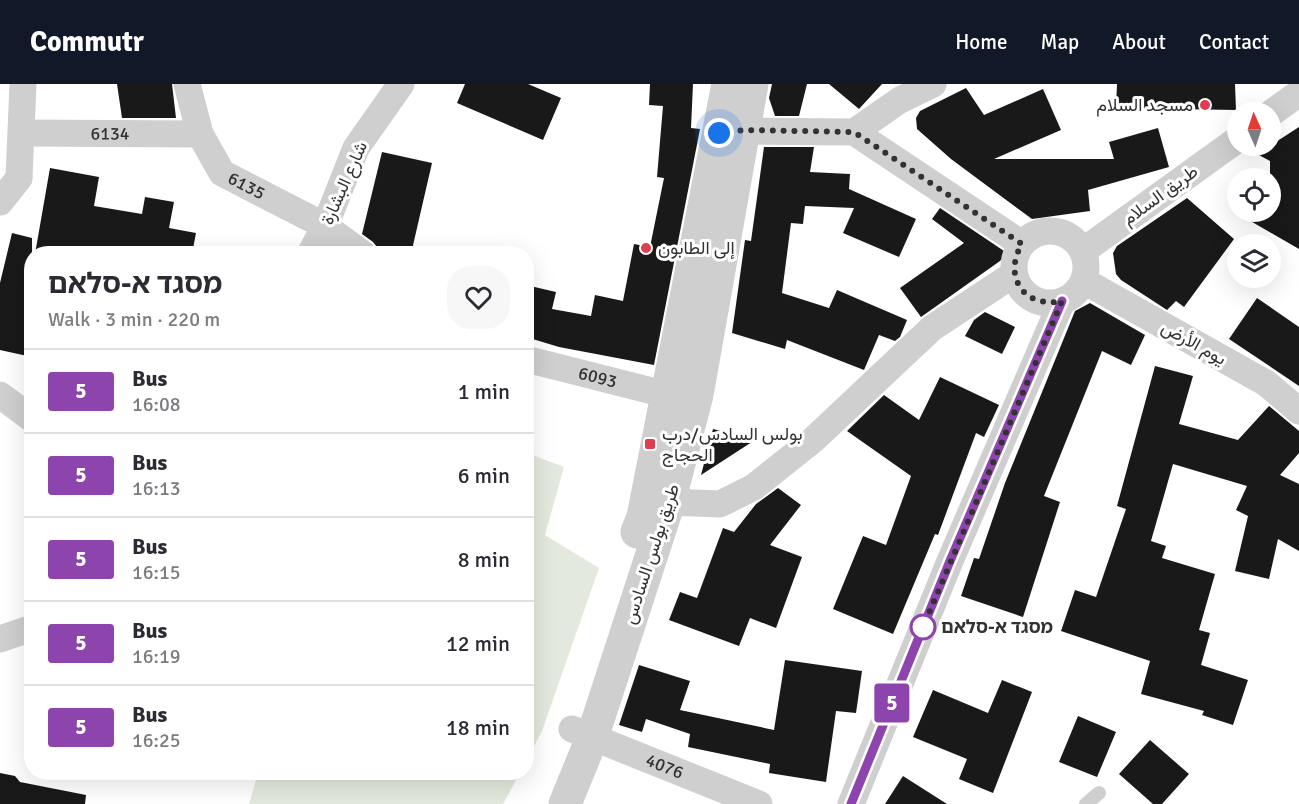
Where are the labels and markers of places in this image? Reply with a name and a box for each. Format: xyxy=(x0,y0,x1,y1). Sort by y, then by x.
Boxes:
place label: مسجد السلام xyxy=(1096,94,1193,117)
marker: مسجد السلام xyxy=(1198,98,1212,112)
place label: إلى الطابون xyxy=(658,237,735,260)
marker: إلى الطابون xyxy=(639,241,653,255)
place label: بولس السادس/درب الحجاج xyxy=(662,423,803,467)
marker: بولس السادس/درب الحجاج xyxy=(643,437,657,451)
marker: מסגד א-סלאם xyxy=(910,614,936,640)
place label: מסגד א-סלאם xyxy=(941,616,1053,638)

